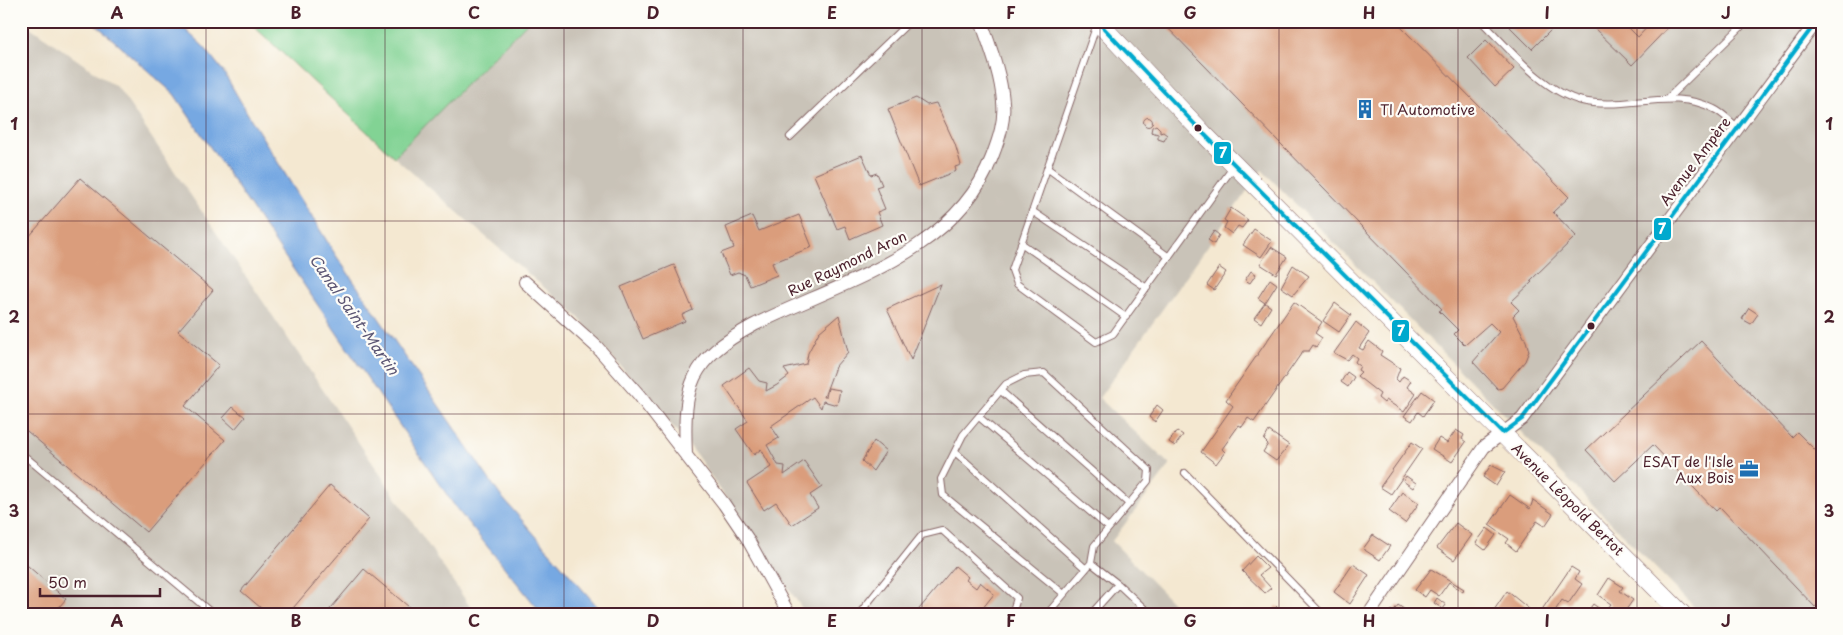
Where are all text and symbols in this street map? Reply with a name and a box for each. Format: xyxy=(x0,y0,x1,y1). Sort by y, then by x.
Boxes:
text: A xyxy=(111,0,124,24)
text: B xyxy=(291,0,302,24)
text: C xyxy=(468,0,480,24)
text: D xyxy=(647,0,659,24)
text: E xyxy=(827,0,837,24)
text: F xyxy=(1006,0,1016,24)
text: G xyxy=(1183,0,1197,24)
text: H xyxy=(1363,0,1375,24)
text: I xyxy=(1544,0,1550,24)
text: J xyxy=(1721,0,1731,24)
building icon: TI Automotive xyxy=(1354,98,1376,120)
place label: TI Automotive xyxy=(1380,99,1475,120)
text: 1 xyxy=(10,111,18,135)
text: 1 xyxy=(1825,111,1833,135)
street label: Avenue Ampère xyxy=(1655,112,1736,210)
unlabelled marker xyxy=(1193,123,1203,133)
line badge: 7 xyxy=(1213,141,1232,165)
text: 7 xyxy=(1219,142,1228,163)
line badge: 7 xyxy=(1653,217,1672,241)
text: 7 xyxy=(1658,218,1667,239)
street label: Rue Raymond Aron xyxy=(784,225,910,301)
water label: Canal Saint-Martin xyxy=(305,249,406,380)
text: 2 xyxy=(8,304,20,328)
text: 2 xyxy=(1823,304,1835,328)
line badge: 7 xyxy=(1391,319,1410,343)
text: 7 xyxy=(1397,320,1406,341)
unlabelled marker xyxy=(1586,321,1596,331)
street label: Avenue Léopold Bertot xyxy=(1507,438,1629,560)
place label: ESAT de l'Isle Aux Bois xyxy=(1643,451,1734,488)
office icon: ESAT de l'Isle Aux Bois xyxy=(1738,458,1760,480)
text: 3 xyxy=(9,498,19,522)
text: 3 xyxy=(1824,498,1834,522)
scale bar xyxy=(40,565,160,597)
text: 50 m xyxy=(48,570,87,593)
text: A xyxy=(111,608,124,632)
text: B xyxy=(291,608,302,632)
text: C xyxy=(468,608,480,632)
text: D xyxy=(647,608,659,632)
text: E xyxy=(827,608,837,632)
text: F xyxy=(1006,608,1016,632)
text: G xyxy=(1183,608,1197,632)
text: H xyxy=(1363,608,1375,632)
text: I xyxy=(1544,608,1550,632)
text: J xyxy=(1721,608,1731,632)

